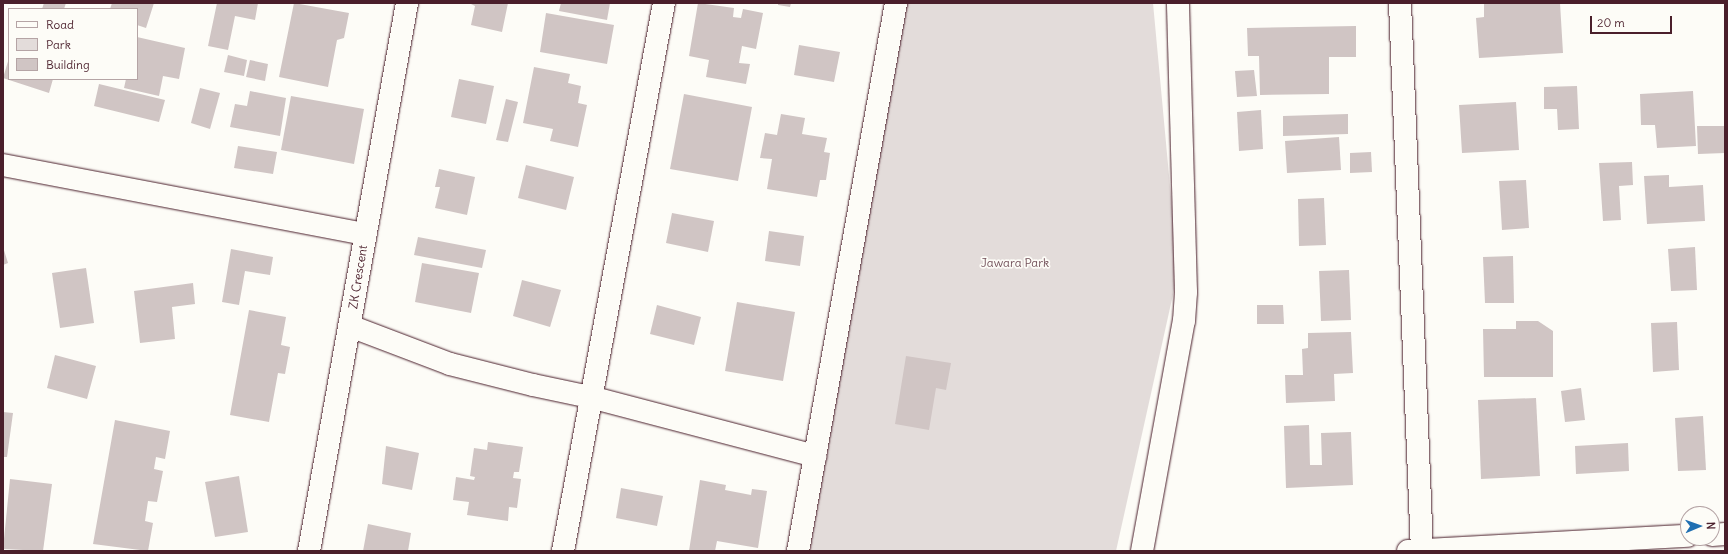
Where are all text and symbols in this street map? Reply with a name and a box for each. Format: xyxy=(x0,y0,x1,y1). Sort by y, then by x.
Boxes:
legend xyxy=(8,8,138,80)
scale bar xyxy=(1592,8,1674,34)
text: 20 m xyxy=(1597,15,1625,30)
text: Road xyxy=(46,17,74,32)
text: Park xyxy=(46,37,71,52)
text: Building xyxy=(46,57,90,72)
street label: ZK Crescent xyxy=(346,244,370,310)
park label: Jawara Park xyxy=(981,256,1049,270)
north arrow xyxy=(1680,506,1720,546)
text: N xyxy=(1704,522,1718,530)

